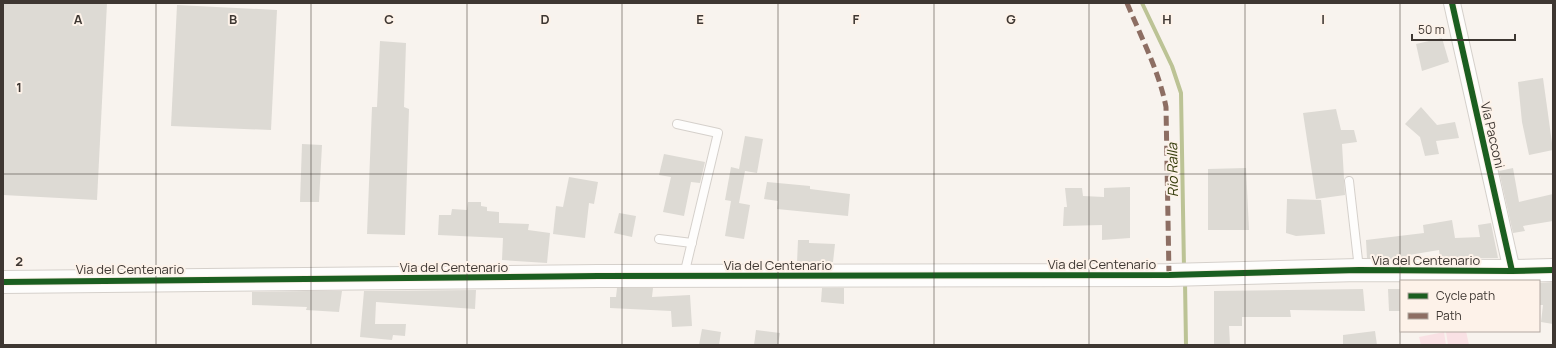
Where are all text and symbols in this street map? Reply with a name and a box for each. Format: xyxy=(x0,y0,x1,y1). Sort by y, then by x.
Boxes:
text: A xyxy=(74,10,83,28)
text: B xyxy=(229,10,237,28)
text: C xyxy=(384,10,394,28)
text: D xyxy=(540,10,550,28)
text: E xyxy=(696,10,704,28)
text: F xyxy=(853,10,860,28)
text: G xyxy=(1006,10,1016,28)
text: H xyxy=(1162,10,1172,28)
text: I xyxy=(1321,10,1325,28)
scale bar xyxy=(1412,16,1515,42)
text: 50 m xyxy=(1418,21,1445,38)
text: 1 xyxy=(16,78,22,96)
street label: Via Pacconi xyxy=(1477,100,1509,170)
water label: Rio Ralla xyxy=(1162,142,1182,197)
street label: Via del Centenario xyxy=(1372,251,1481,269)
text: 2 xyxy=(15,252,23,270)
street label: Via del Centenario xyxy=(1048,255,1157,273)
street label: Via del Centenario xyxy=(724,256,833,274)
street label: Via del Centenario xyxy=(400,258,509,276)
street label: Via del Centenario xyxy=(76,260,185,278)
legend xyxy=(1400,280,1540,332)
text: Cycle path xyxy=(1436,287,1495,304)
text: Path xyxy=(1436,307,1462,324)

